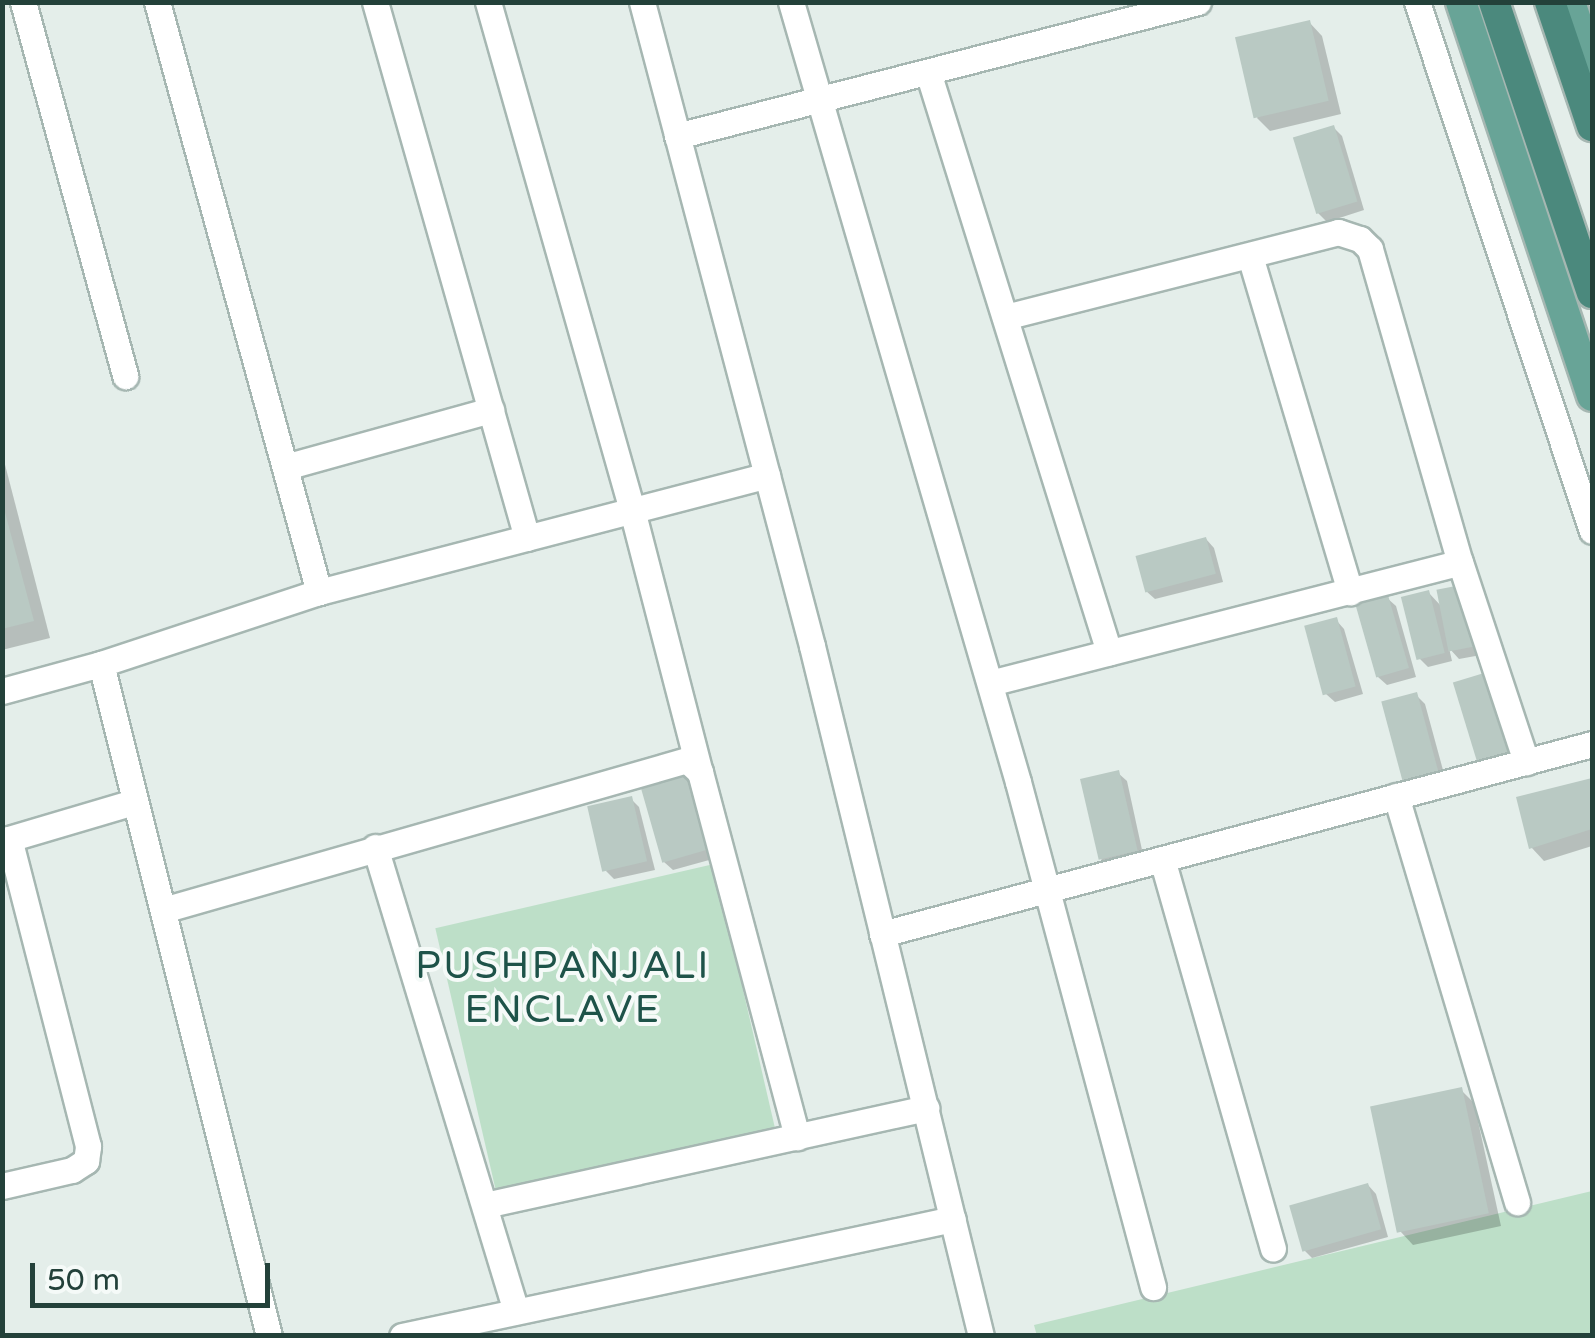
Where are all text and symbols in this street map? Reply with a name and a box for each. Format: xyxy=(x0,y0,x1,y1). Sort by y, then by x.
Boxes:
district label: PUSHPANJALI ENCLAVE xyxy=(415,944,711,1034)
scale bar xyxy=(35,1243,275,1305)
text: 50 m xyxy=(47,1262,120,1299)

